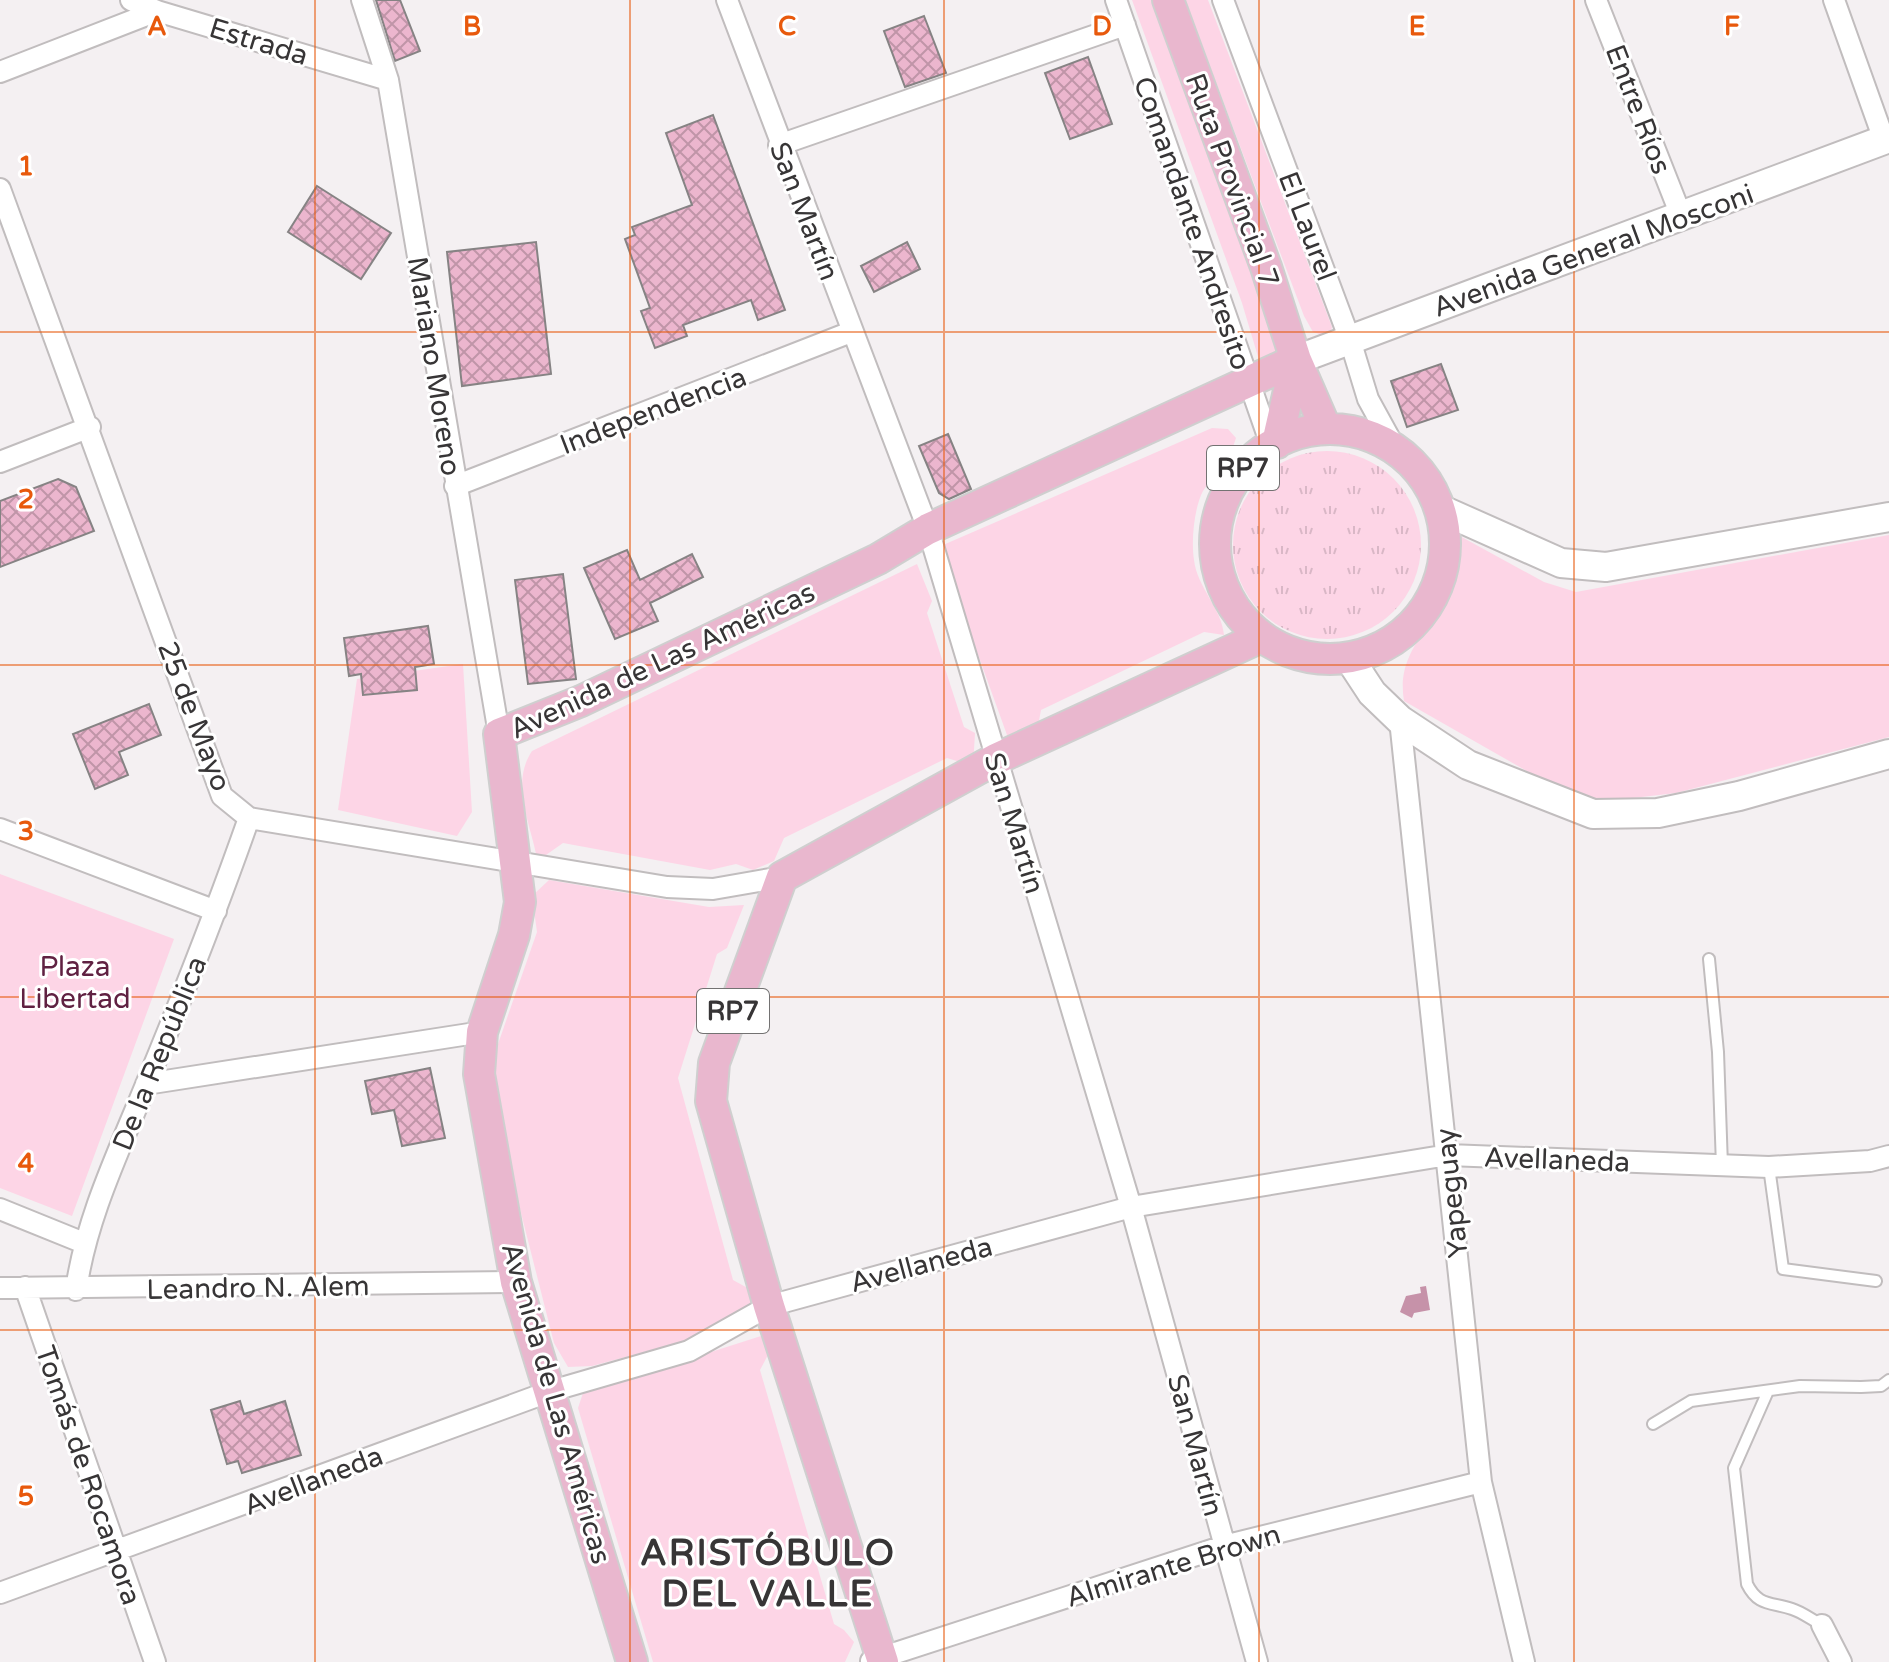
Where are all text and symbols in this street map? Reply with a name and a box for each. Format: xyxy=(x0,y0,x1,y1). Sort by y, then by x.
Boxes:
text: A xyxy=(147,11,167,42)
street label: Estrada xyxy=(205,11,312,73)
text: B xyxy=(463,11,481,42)
text: C xyxy=(778,11,796,42)
text: D xyxy=(1092,11,1112,42)
text: E xyxy=(1409,11,1425,42)
text: F xyxy=(1724,11,1740,42)
street label: Entre Ríos xyxy=(1598,40,1678,179)
street label: Ruta Provincial 7 xyxy=(1178,69,1286,292)
street label: Comandante Andresito xyxy=(1126,72,1258,374)
street label: San Martín xyxy=(762,137,846,285)
text: 1 xyxy=(18,151,34,182)
street label: El Laurel xyxy=(1271,167,1343,286)
street label: Avenida General Mosconi xyxy=(1428,177,1758,325)
street label: Mariano Moreno xyxy=(400,254,468,478)
street label: Independencia xyxy=(555,360,751,462)
road number: RP7 xyxy=(1207,446,1279,490)
text: 2 xyxy=(18,484,34,515)
street label: Avenida de Las Américas xyxy=(505,575,820,747)
street label: 25 de Mayo xyxy=(150,637,238,796)
street label: San Martín xyxy=(977,749,1052,898)
text: 3 xyxy=(18,816,34,847)
park label: Plaza Libertad xyxy=(19,950,131,1016)
street label: De la República xyxy=(106,951,214,1155)
road number: RP7 xyxy=(697,989,769,1033)
street label: Yapeguay xyxy=(1428,1126,1476,1259)
street label: Avellaneda xyxy=(1483,1140,1631,1180)
text: 4 xyxy=(18,1148,34,1179)
street label: Avellaneda xyxy=(846,1230,996,1300)
street label: Avenida de Las Américas xyxy=(494,1239,618,1568)
street label: Leandro N. Alem xyxy=(146,1269,370,1307)
street label: Tomás de Rocamora xyxy=(28,1341,148,1609)
street label: San Martín xyxy=(1160,1371,1230,1520)
street label: Avellaneda xyxy=(239,1439,388,1523)
text: 5 xyxy=(18,1481,34,1512)
street label: Almirante Brown xyxy=(1062,1517,1285,1615)
district label: ARISTÓBULO DEL VALLE xyxy=(640,1531,896,1616)

